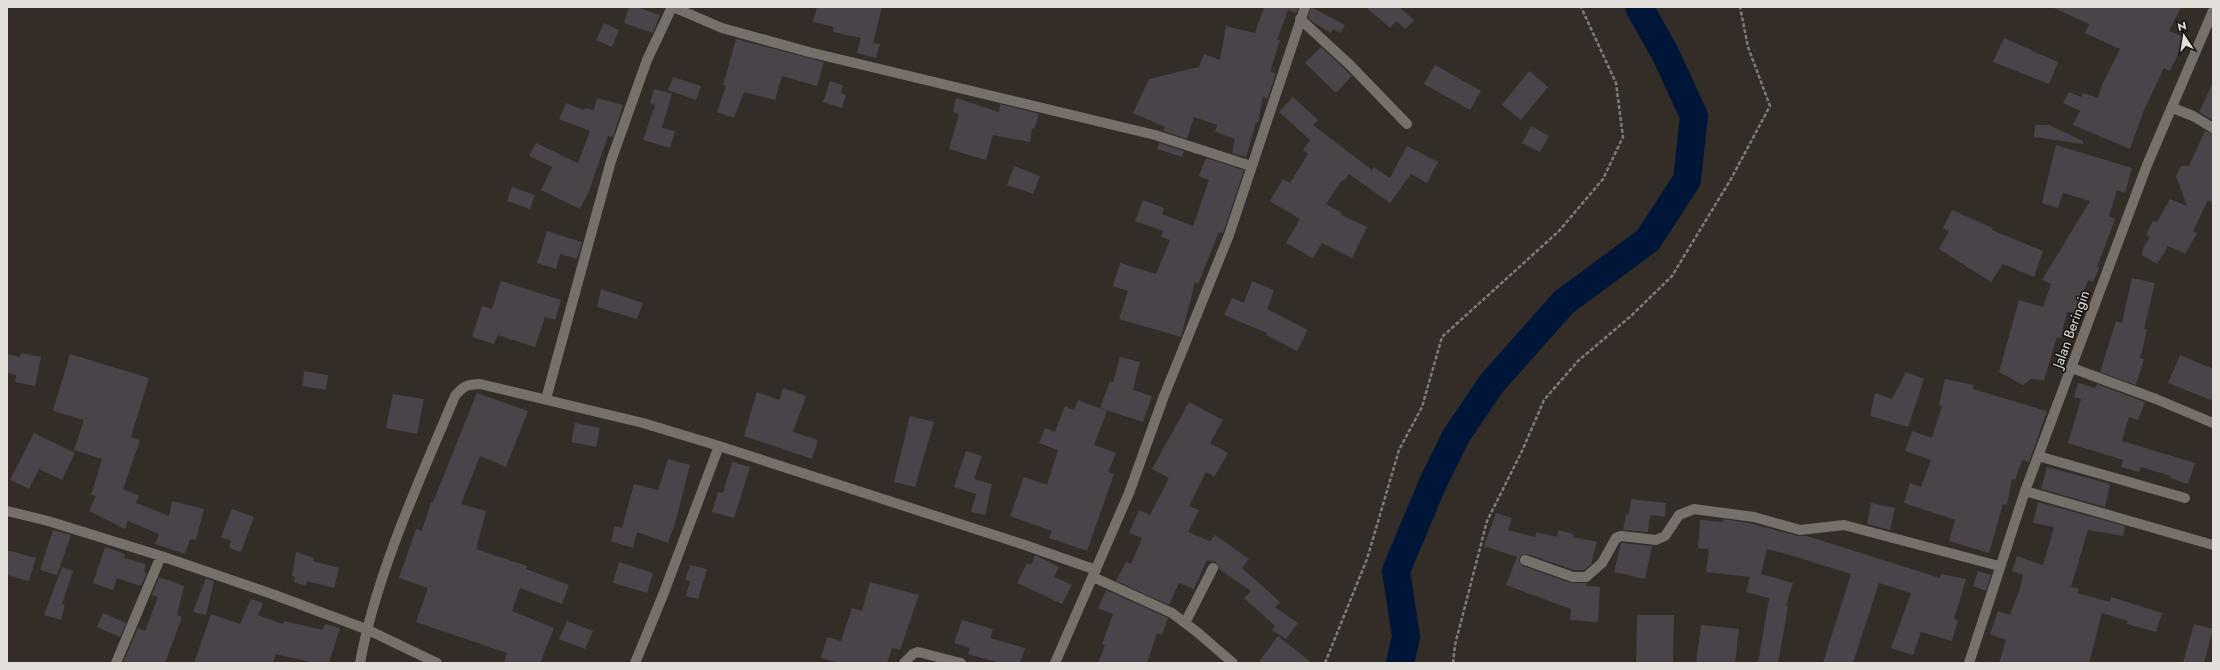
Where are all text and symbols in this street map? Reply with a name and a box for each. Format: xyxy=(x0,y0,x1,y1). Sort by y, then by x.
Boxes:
north arrow xyxy=(2164,16,2204,56)
text: N xyxy=(2176,17,2188,35)
street label: Jalan Beringin xyxy=(2047,287,2094,373)

